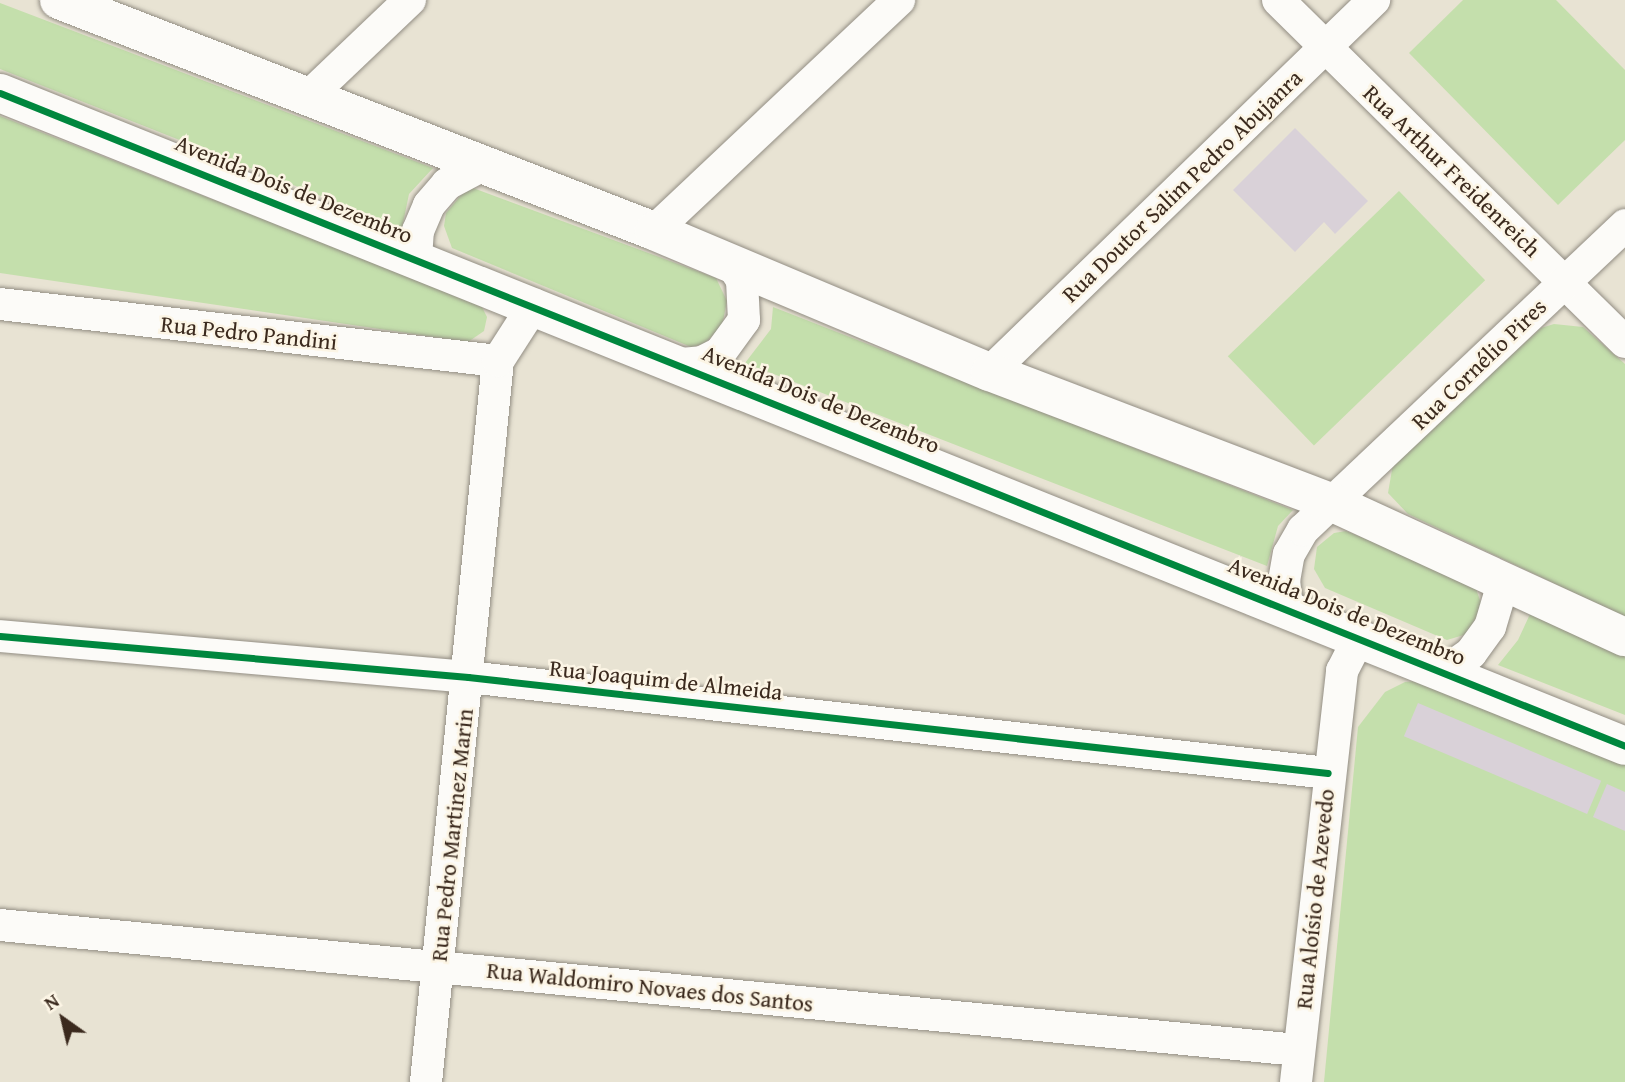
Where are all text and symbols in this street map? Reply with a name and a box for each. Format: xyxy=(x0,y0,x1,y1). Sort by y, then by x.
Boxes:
street label: Rua Doutor Salim Pedro Abujanra xyxy=(1056,64,1308,308)
street label: Rua Arthur Freidenreich xyxy=(1358,79,1546,263)
street label: Avenida Dois de Dezembro xyxy=(171,129,417,249)
street label: Rua Cornélio Pires xyxy=(1406,293,1552,435)
street label: Rua Pedro Pandini xyxy=(159,310,339,356)
street label: Avenida Dois de Dezembro xyxy=(698,339,944,459)
street label: Avenida Dois de Dezembro xyxy=(1224,551,1470,671)
street label: Rua Joaquim de Almeida xyxy=(548,654,784,706)
street label: Rua Pedro Martinez Marin xyxy=(425,707,479,963)
street label: Rua Aloísio de Azevedo xyxy=(1290,788,1340,1010)
street label: Rua Waldomiro Novaes dos Santos xyxy=(485,956,815,1018)
north arrow xyxy=(28,984,98,1054)
text: N xyxy=(38,986,64,1017)

